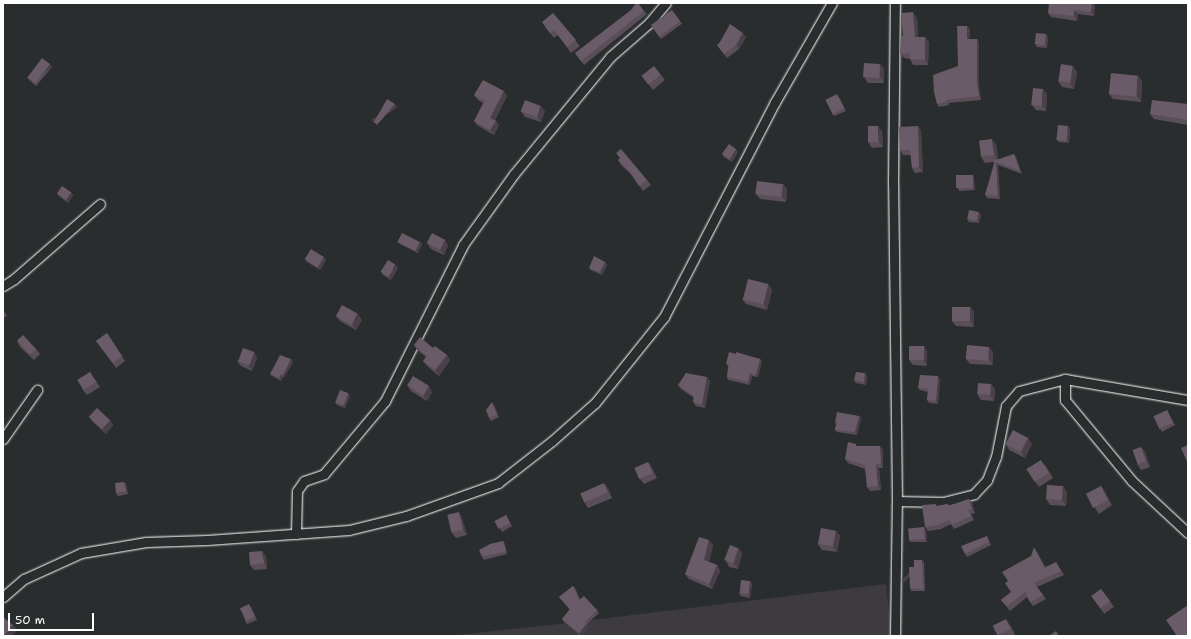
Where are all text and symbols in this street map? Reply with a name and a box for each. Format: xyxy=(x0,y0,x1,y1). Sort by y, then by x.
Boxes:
scale bar xyxy=(10,605,96,631)
text: 50 m xyxy=(15,612,45,628)

